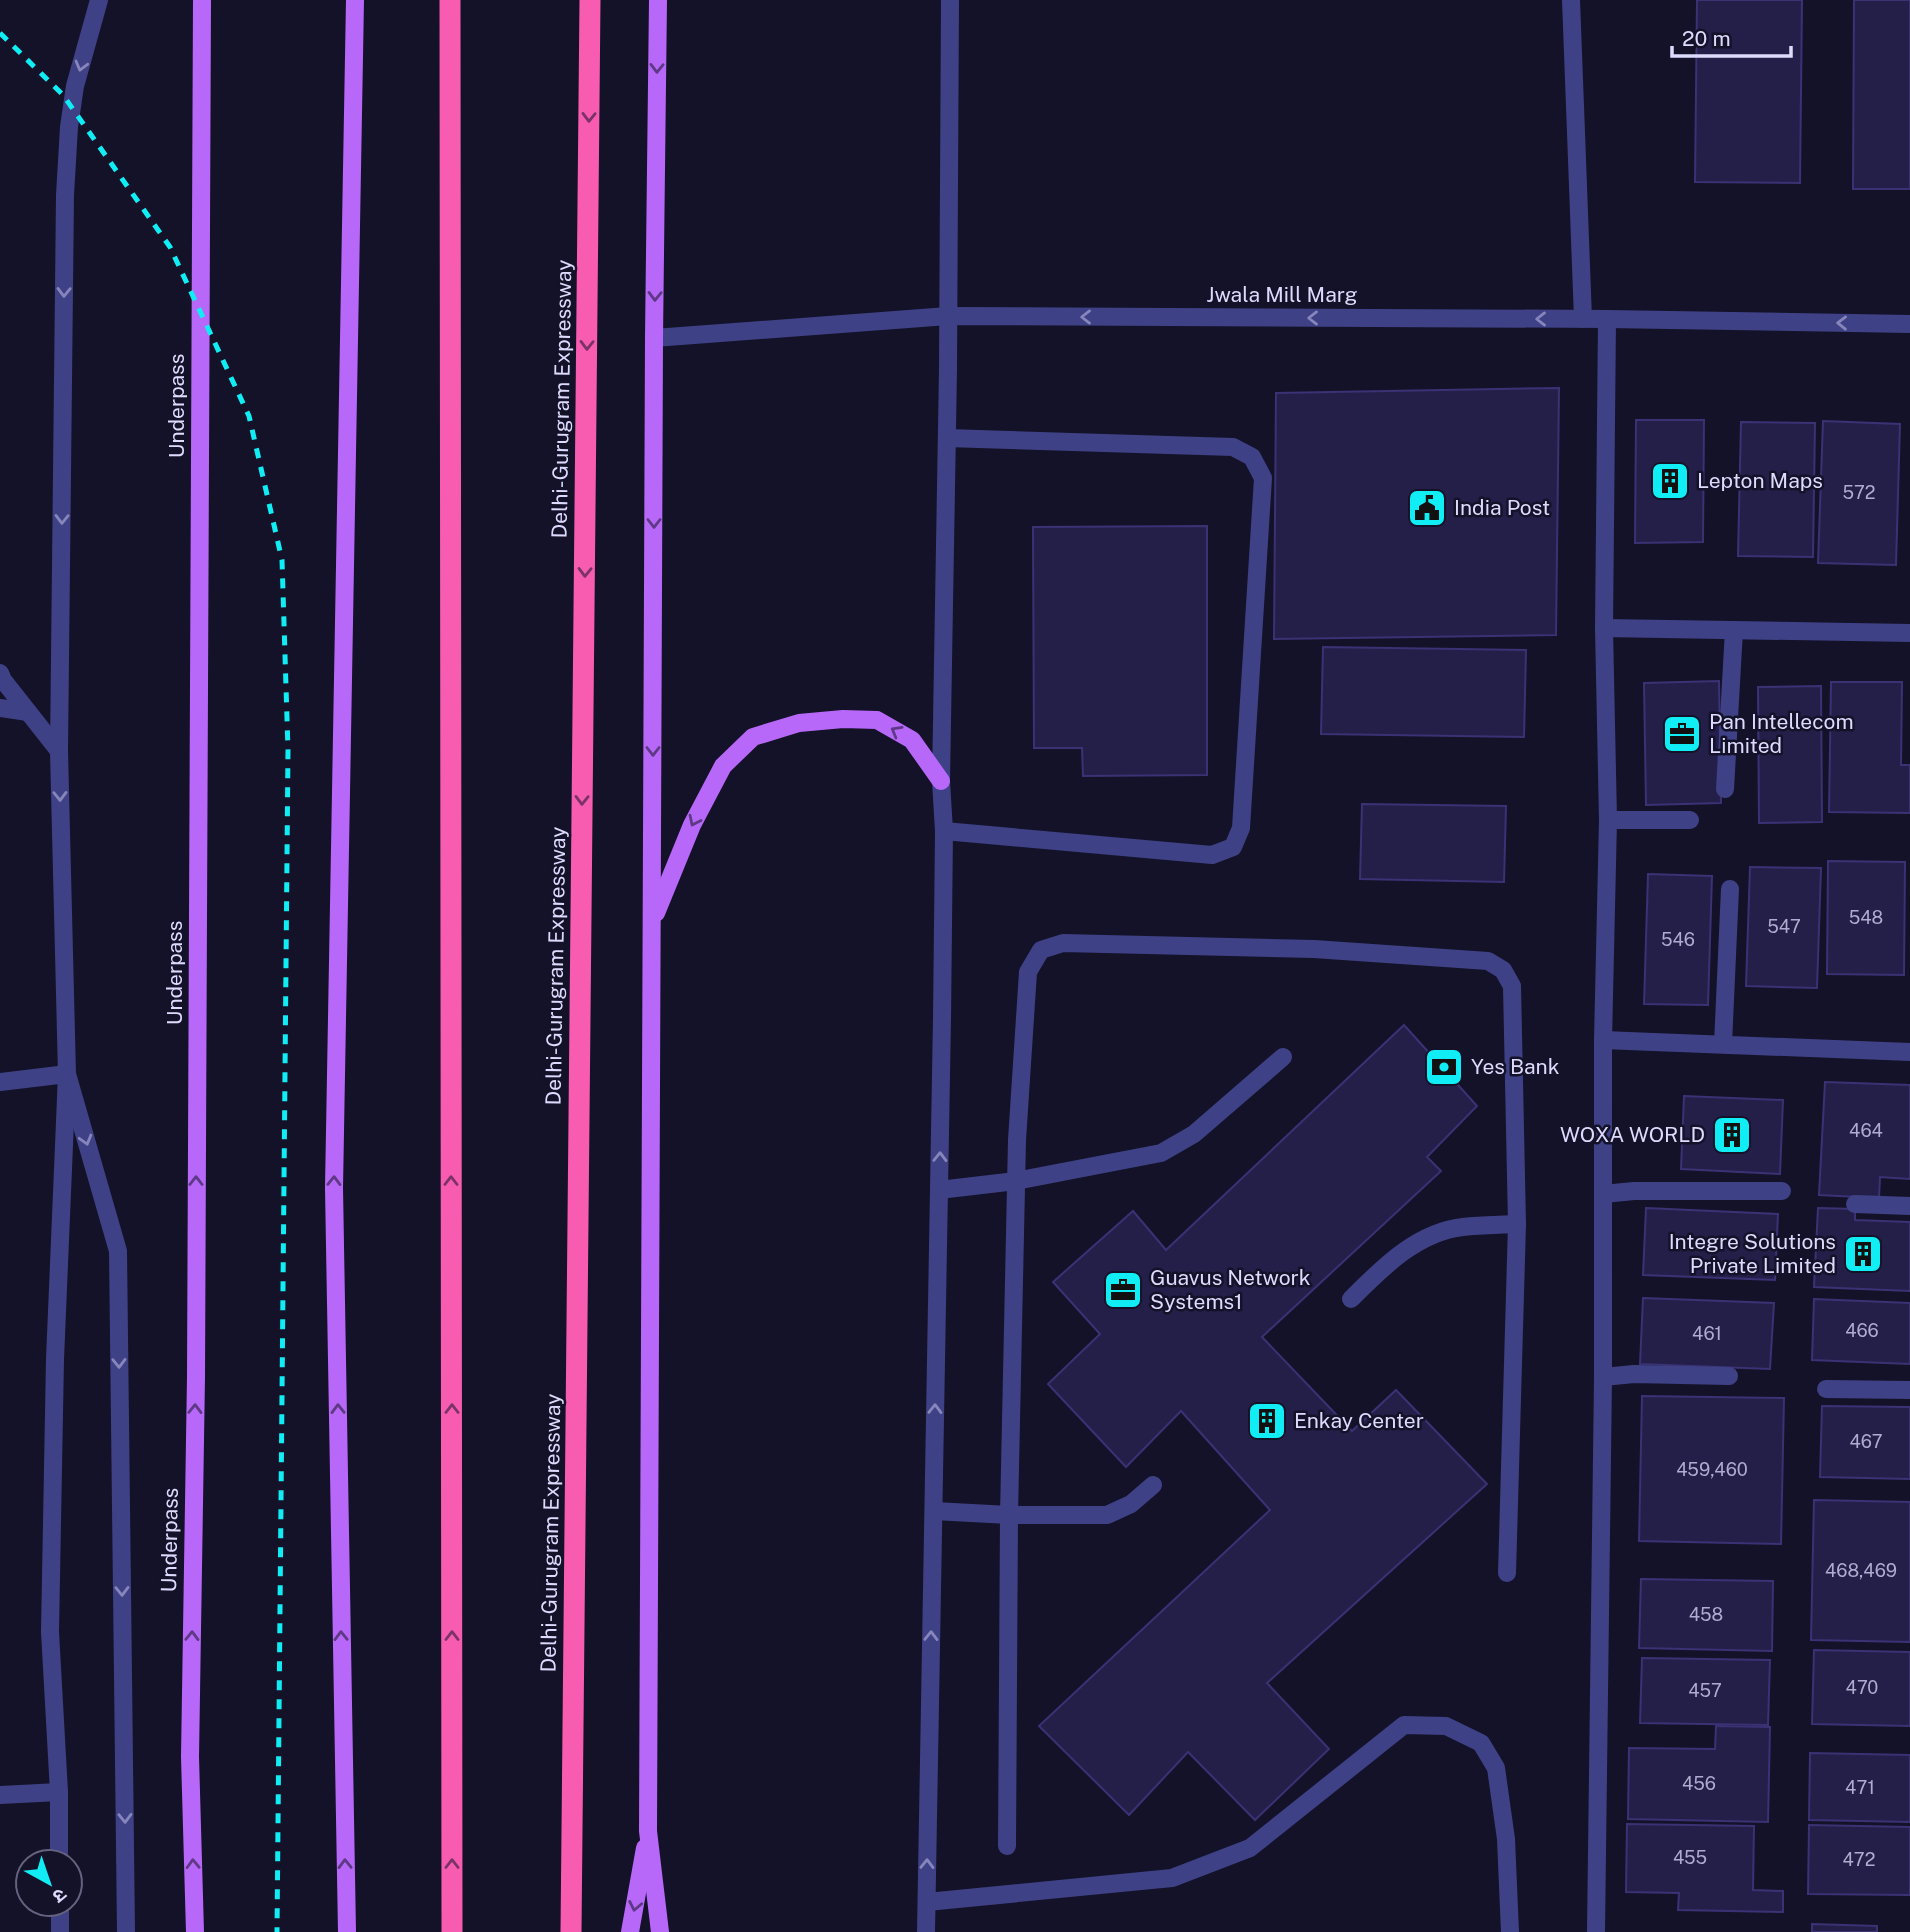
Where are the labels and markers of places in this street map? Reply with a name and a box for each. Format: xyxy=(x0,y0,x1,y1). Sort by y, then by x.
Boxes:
building icon: Lepton Maps xyxy=(1649,460,1691,502)
place label: Lepton Maps xyxy=(1697,468,1823,493)
public building icon: India Post xyxy=(1406,487,1448,529)
place label: India Post xyxy=(1454,495,1550,520)
place label: Pan Intellecom Limited xyxy=(1709,709,1854,758)
office icon: Pan Intellecom Limited xyxy=(1661,713,1703,755)
bank icon: Yes Bank xyxy=(1423,1046,1465,1088)
place label: Yes Bank xyxy=(1471,1054,1560,1079)
building icon: WOXA WORLD xyxy=(1711,1114,1753,1156)
place label: WOXA WORLD xyxy=(1560,1122,1705,1147)
place label: Integre Solutions Private Limited xyxy=(1669,1229,1836,1278)
building icon: Integre Solutions Private Limited xyxy=(1842,1233,1884,1275)
place label: Guavus Network Systems1 xyxy=(1150,1265,1311,1314)
office icon: Guavus Network Systems1 xyxy=(1102,1269,1144,1311)
building icon: Enkay Center xyxy=(1246,1400,1288,1442)
place label: Enkay Center xyxy=(1294,1408,1424,1433)

